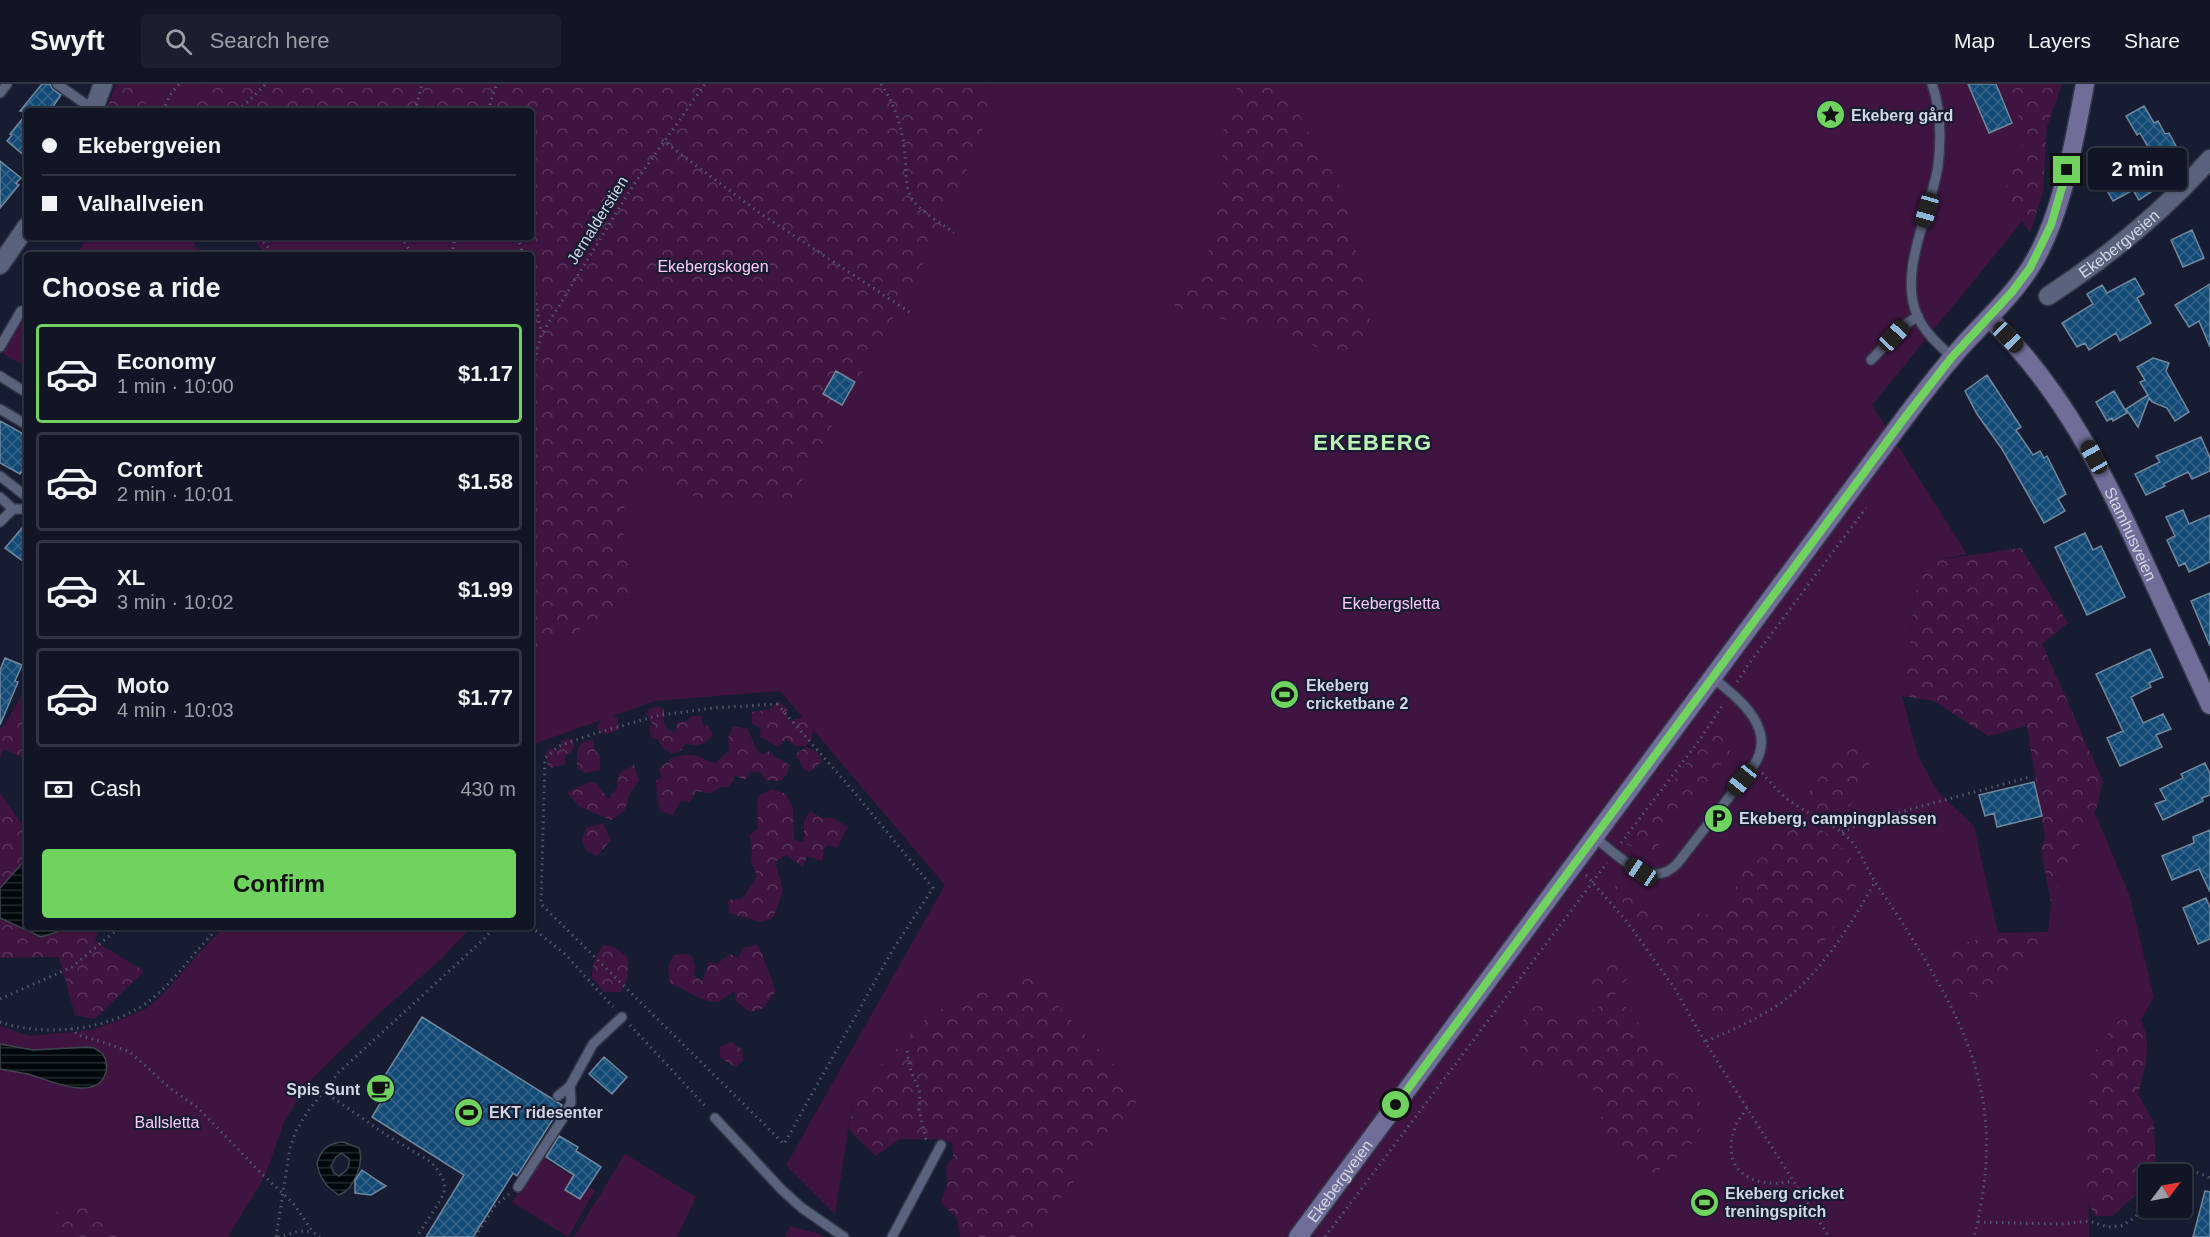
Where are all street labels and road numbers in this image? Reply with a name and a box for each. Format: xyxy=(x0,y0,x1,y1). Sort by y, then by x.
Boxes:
street label: Jernalderstien xyxy=(564,173,631,267)
street label: Ekebergveien xyxy=(2076,207,2163,281)
street label: Stamhusveien xyxy=(2101,484,2160,584)
street label: Ekebergveien xyxy=(1304,1137,1376,1225)

